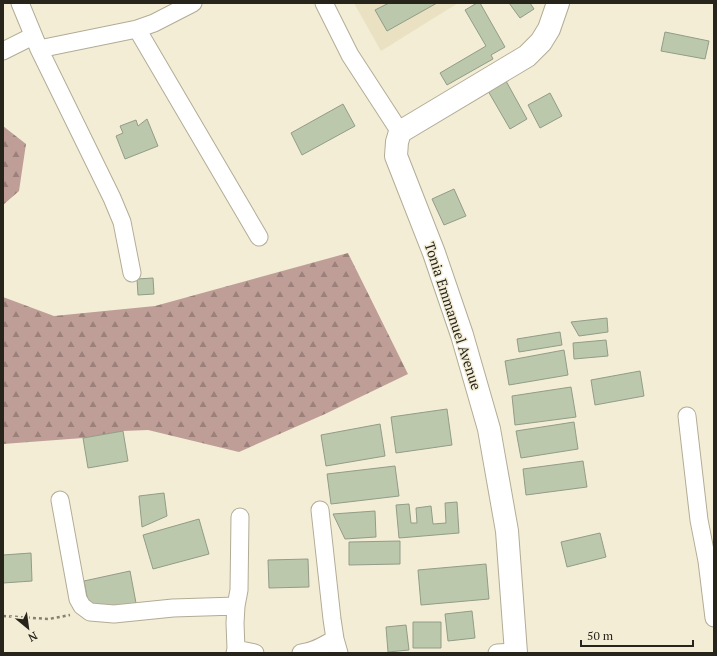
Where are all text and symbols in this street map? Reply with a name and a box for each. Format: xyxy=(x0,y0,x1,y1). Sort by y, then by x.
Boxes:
street label: Tonia Emmanuel Avenue xyxy=(421,239,486,392)
north arrow xyxy=(8,608,48,648)
scale bar xyxy=(581,622,693,648)
text: 50 m xyxy=(587,628,614,643)
text: N xyxy=(25,629,40,645)

